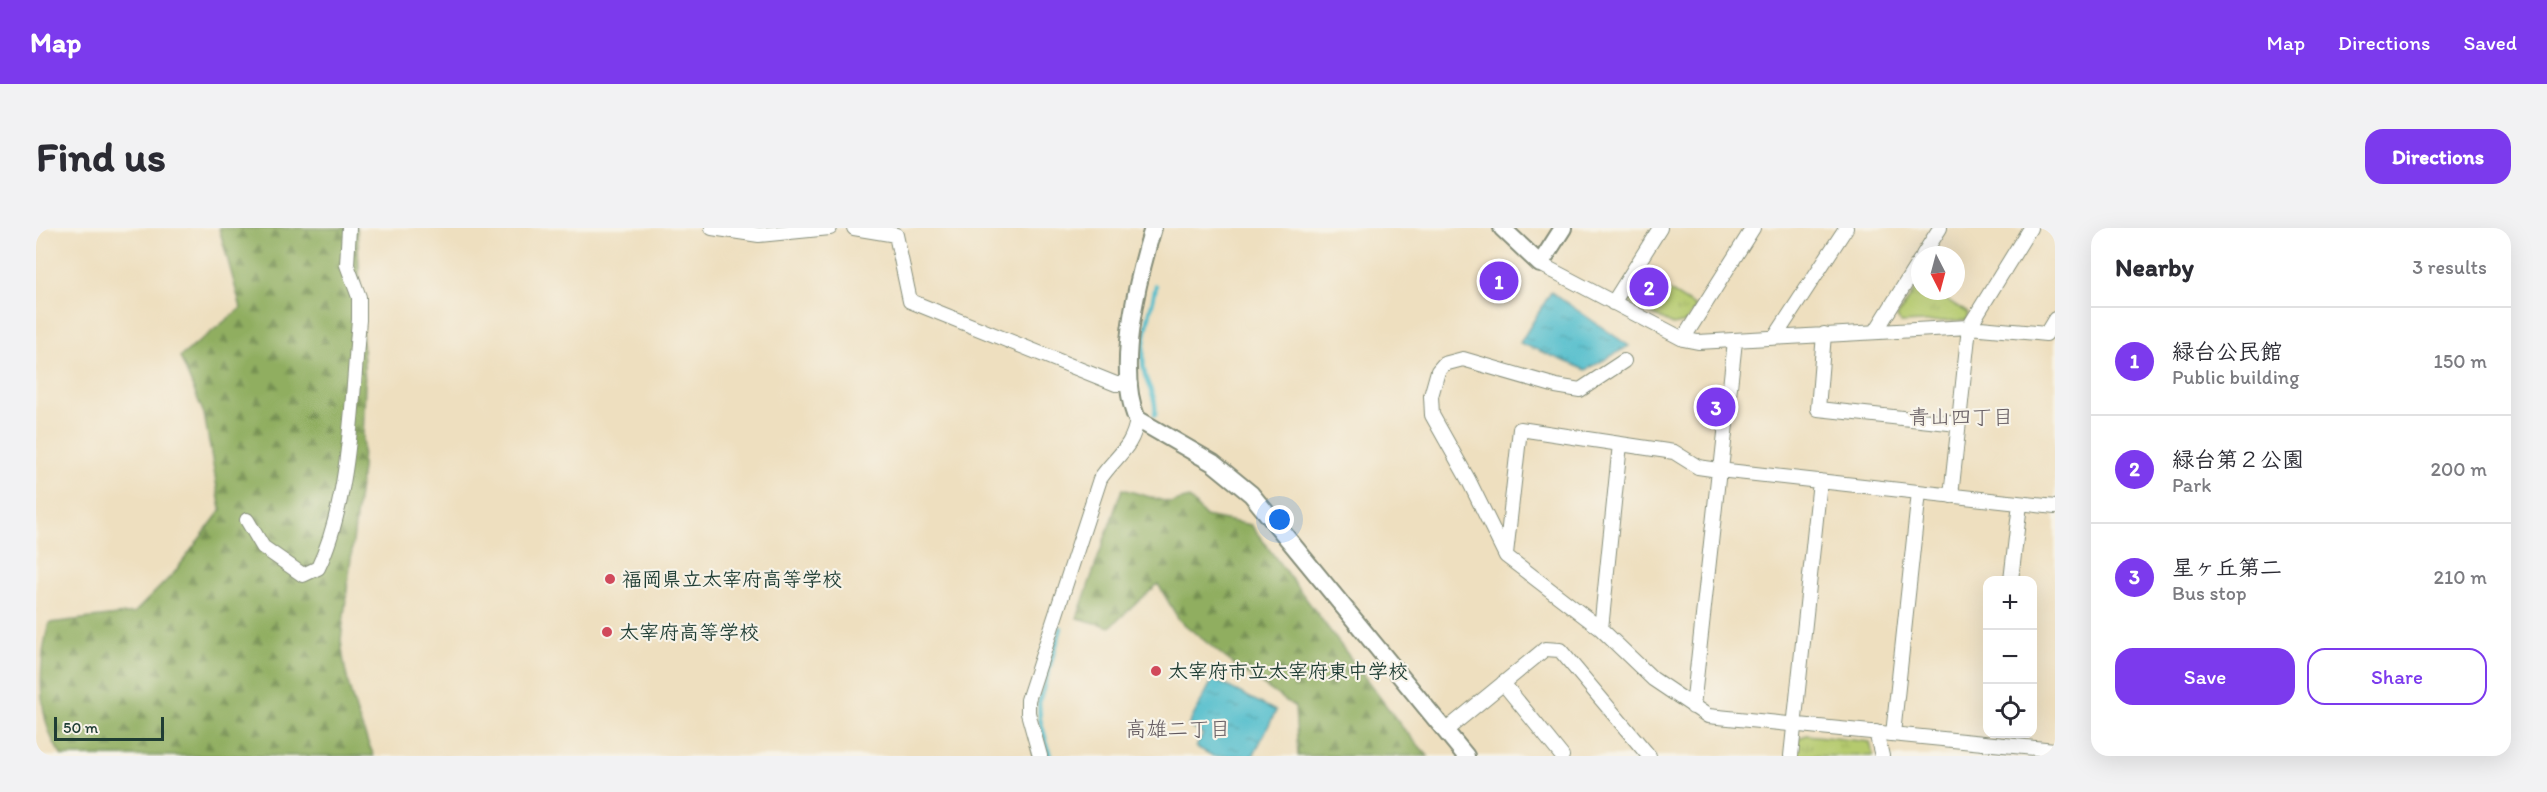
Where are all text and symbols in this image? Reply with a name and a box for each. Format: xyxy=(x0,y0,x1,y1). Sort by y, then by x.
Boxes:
text: Map xyxy=(30,25,81,59)
text: Map xyxy=(2267,30,2305,55)
text: Directions xyxy=(2338,30,2430,55)
text: Saved xyxy=(2463,30,2517,55)
button: Directions xyxy=(2365,129,2511,184)
text: Find us xyxy=(36,131,166,182)
north arrow xyxy=(1911,246,1965,300)
text: Nearby xyxy=(2115,251,2194,283)
text: 3 results xyxy=(2412,255,2487,279)
pin: 1 xyxy=(1480,259,1518,304)
pin: 2 xyxy=(1630,264,1668,310)
text: 緑台公民館 xyxy=(2172,338,2282,365)
text: 1 xyxy=(2130,349,2139,373)
text: 150 m xyxy=(2434,349,2487,373)
text: Public building xyxy=(2172,365,2299,389)
pin: 3 xyxy=(1696,384,1736,429)
district label: 青山四丁目 xyxy=(1909,404,2014,429)
text: 緑台第２公園 xyxy=(2172,446,2304,473)
text: 2 xyxy=(2129,457,2140,481)
text: 200 m xyxy=(2431,457,2487,481)
text: Park xyxy=(2172,473,2211,497)
your location xyxy=(1265,505,1294,534)
text: 星ヶ丘第二 xyxy=(2172,554,2282,581)
text: 3 xyxy=(2129,565,2140,589)
text: 210 m xyxy=(2434,565,2487,589)
place label: 福岡県立太宰府高等学校 xyxy=(622,567,842,591)
marker: 福岡県立太宰府高等学校 xyxy=(603,572,617,586)
map controls xyxy=(1983,576,2037,738)
button: + xyxy=(1983,576,2037,630)
text: Bus stop xyxy=(2172,581,2247,605)
place label: 太宰府高等学校 xyxy=(619,620,759,644)
marker: 太宰府高等学校 xyxy=(600,625,614,639)
button: − xyxy=(1983,630,2037,684)
button: Save xyxy=(2115,648,2295,705)
button: Share xyxy=(2307,648,2487,705)
place label: 太宰府市立太宰府東中学校 xyxy=(1168,659,1408,683)
marker: 太宰府市立太宰府東中学校 xyxy=(1149,664,1163,678)
button: locate xyxy=(1983,684,2037,738)
scale bar xyxy=(54,714,164,742)
district label: 高雄二丁目 xyxy=(1126,716,1231,741)
text: 50 m xyxy=(63,718,98,737)

